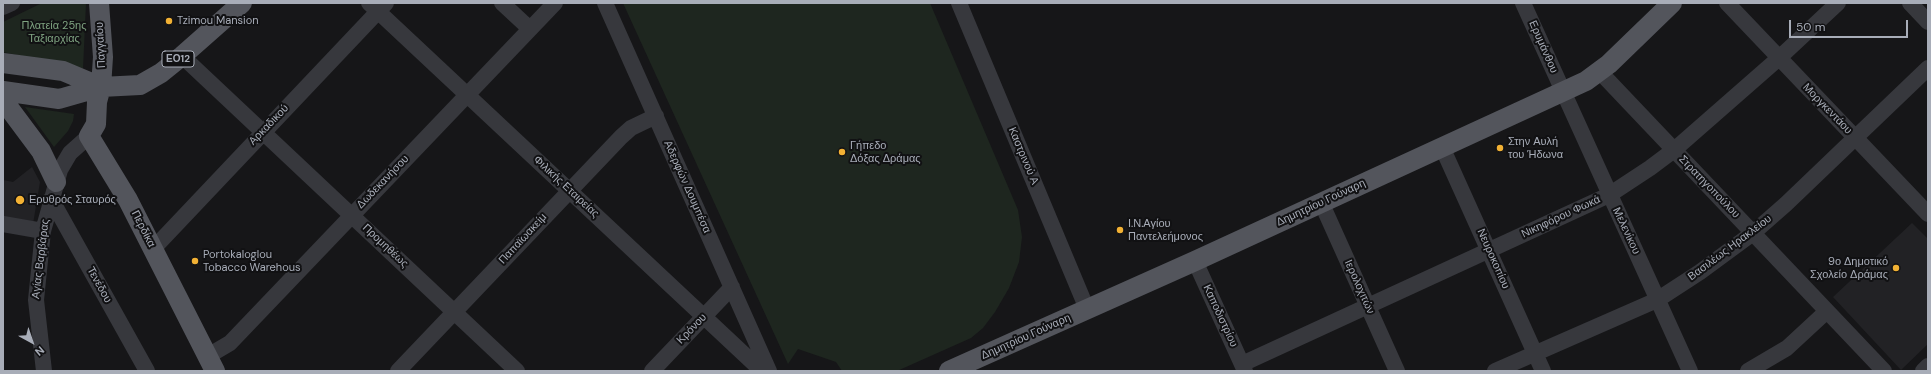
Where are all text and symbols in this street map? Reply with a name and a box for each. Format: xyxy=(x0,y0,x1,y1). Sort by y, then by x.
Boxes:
scale bar xyxy=(1791,12,1910,38)
place label: Tzimou Mansion xyxy=(177,14,259,28)
marker: Tzimou Mansion xyxy=(164,16,174,26)
park label: Πλατεία 25ης Ταξιαρχίας xyxy=(21,19,87,45)
street label: Ερυμάνθου xyxy=(1526,19,1560,75)
text: 50 m xyxy=(1796,19,1825,35)
street label: Παγγαίου xyxy=(93,22,109,68)
road number: ΕΟ12 xyxy=(162,51,194,67)
street label: Μοργκεντάου xyxy=(1799,81,1855,137)
street label: Αρκαδικού xyxy=(246,102,292,148)
street label: Καστρινού Α xyxy=(1005,125,1041,187)
place label: Στην Αυλή του Ήδωνα xyxy=(1508,135,1563,161)
street label: Αδερφών Δουμπέσα xyxy=(661,139,713,235)
place label: Γήπεδο Δόξας Δράμας xyxy=(850,139,921,165)
marker: Στην Αυλή του Ήδωνα xyxy=(1495,143,1505,153)
marker: Γήπεδο Δόξας Δράμας xyxy=(837,147,847,157)
street label: Δωδεκανήσου xyxy=(354,153,412,211)
street label: Φιλικής Εταιρείας xyxy=(531,153,601,221)
street label: Στρατηγοπούλου xyxy=(1676,153,1742,221)
street label: Δημητρίου Γούναρη xyxy=(1275,177,1367,229)
place label: Ερυθρός Σταυρός xyxy=(29,193,116,207)
street label: Νικηφόρου Φωκά xyxy=(1519,193,1603,241)
marker: Ερυθρός Σταυρός xyxy=(14,194,26,206)
street label: Μελενίκου xyxy=(1609,206,1643,256)
street label: Περδίκα xyxy=(128,208,158,250)
street label: Παπαϊωακείμ xyxy=(496,211,550,267)
street label: Βασιλέως Ηρακλείου xyxy=(1686,212,1774,284)
place label: Ι.Ν.Αγίου Παντελεήμονος xyxy=(1128,217,1203,243)
street label: Αγίας Βαρβάρας xyxy=(30,218,52,300)
street label: Προμηθέως xyxy=(359,222,411,270)
marker: Ι.Ν.Αγίου Παντελεήμονος xyxy=(1115,225,1125,235)
street label: Νευροκοπίου xyxy=(1474,227,1512,291)
place label: Portokaloglou Tobacco Warehous xyxy=(203,248,300,274)
place label: 9ο Δημοτικό Σχολείο Δράμας xyxy=(1810,255,1888,281)
marker: Portokaloglou Tobacco Warehous xyxy=(190,256,200,266)
street label: Ιερολοχιτών xyxy=(1341,258,1377,316)
marker: 9ο Δημοτικό Σχολείο Δράμας xyxy=(1891,263,1901,273)
street label: Τενέδου xyxy=(84,265,114,305)
street label: Καποδιστρίου xyxy=(1200,283,1240,349)
street label: Κρόνου xyxy=(674,311,710,347)
street label: Δημητρίου Γούναρη xyxy=(979,311,1073,363)
north arrow xyxy=(12,322,52,362)
text: N xyxy=(32,343,47,359)

